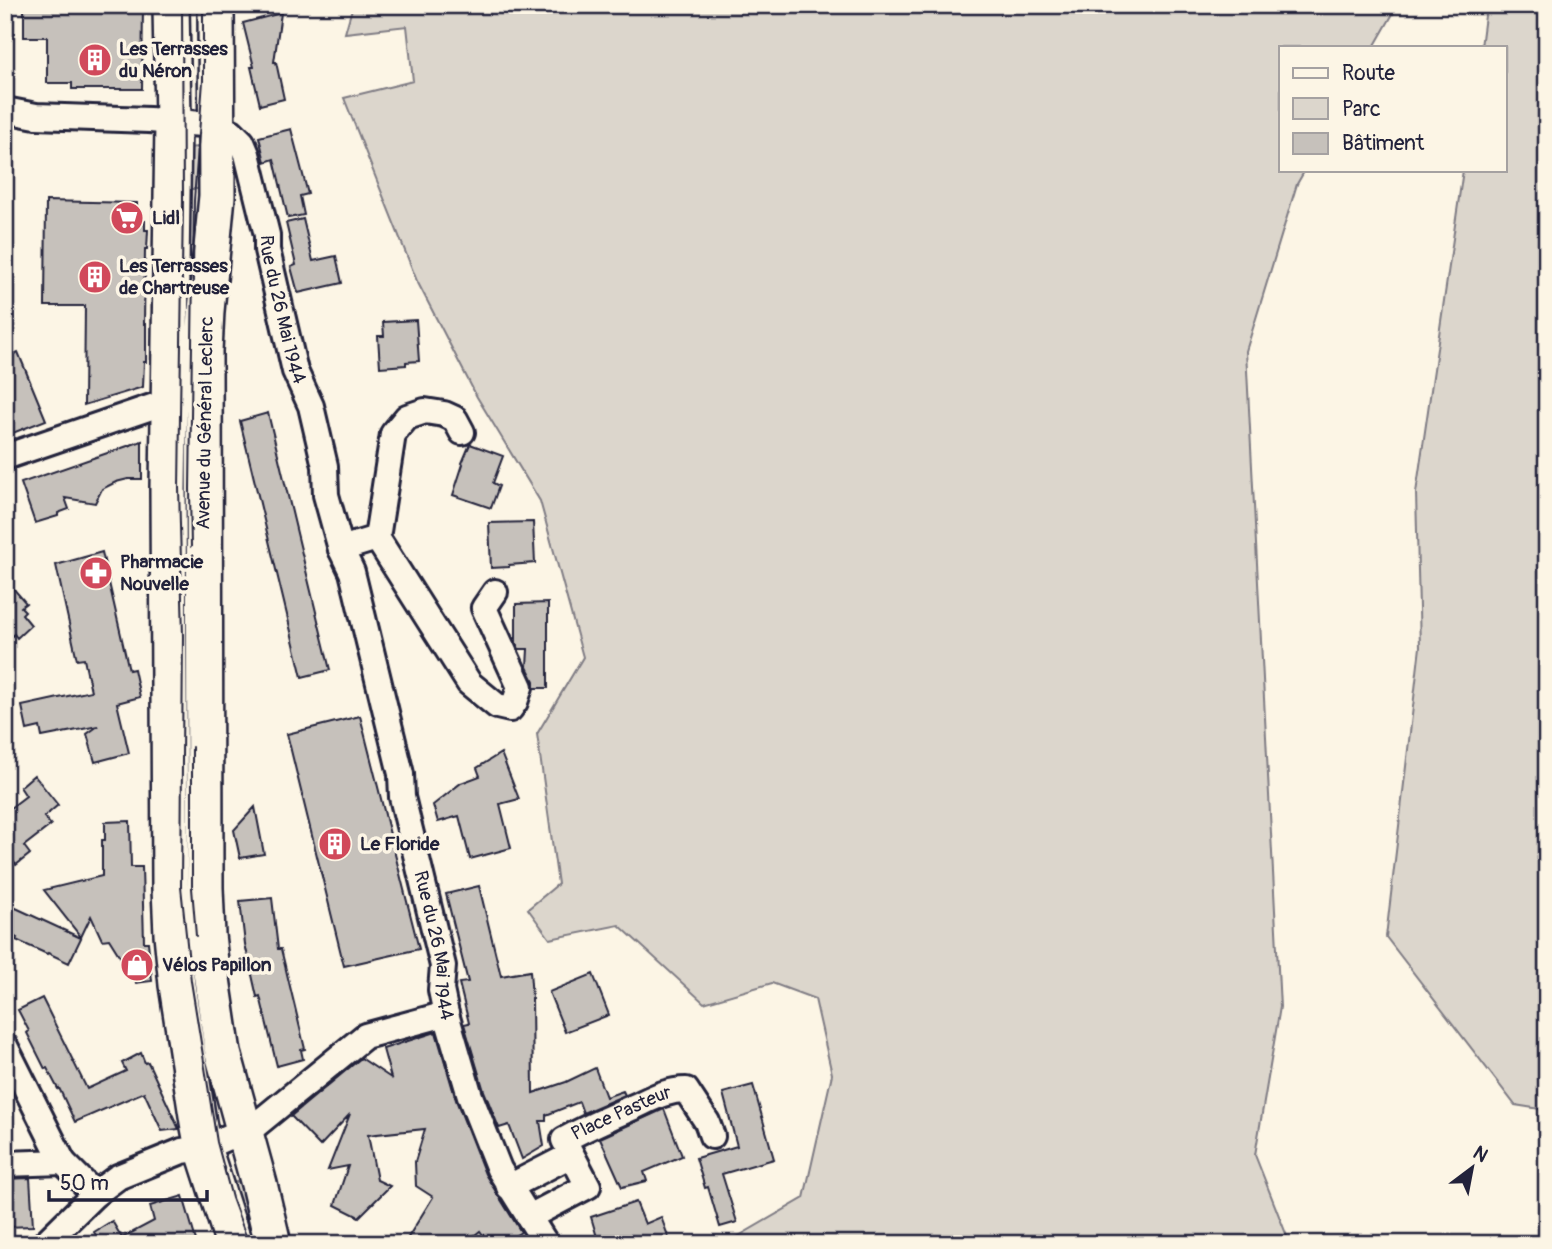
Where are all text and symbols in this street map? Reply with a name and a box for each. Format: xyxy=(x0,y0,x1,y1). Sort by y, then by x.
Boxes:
place label: Les Terrasses du Néron xyxy=(119,37,228,83)
building icon: Les Terrasses du Néron xyxy=(76,41,114,79)
legend xyxy=(1279,46,1506,172)
text: Route xyxy=(1342,60,1395,87)
text: Parc xyxy=(1342,96,1381,123)
text: Bâtiment xyxy=(1342,130,1425,157)
supermarket icon: Lidl xyxy=(108,199,146,237)
place label: Lidl xyxy=(152,206,180,230)
street label: Rue du 26 Mai 1944 xyxy=(254,235,311,388)
place label: Les Terrasses de Chartreuse xyxy=(119,254,230,300)
building icon: Les Terrasses de Chartreuse xyxy=(76,258,114,296)
street label: Avenue du Général Leclerc xyxy=(191,316,219,530)
place label: Pharmacie Nouvelle xyxy=(120,550,204,596)
pharmacy icon: Pharmacie Nouvelle xyxy=(77,554,115,592)
building icon: Le Floride xyxy=(316,825,354,863)
place label: Le Floride xyxy=(360,832,440,856)
street label: Rue du 26 Mai 1944 xyxy=(408,868,459,1023)
shop icon: Vélos Papillon xyxy=(118,946,156,984)
place label: Vélos Papillon xyxy=(162,953,272,977)
street label: Place Pasteur xyxy=(567,1080,674,1146)
north arrow xyxy=(1436,1134,1506,1204)
text: N xyxy=(1469,1141,1492,1168)
scale bar xyxy=(49,1158,206,1202)
text: 50 m xyxy=(60,1170,109,1197)

